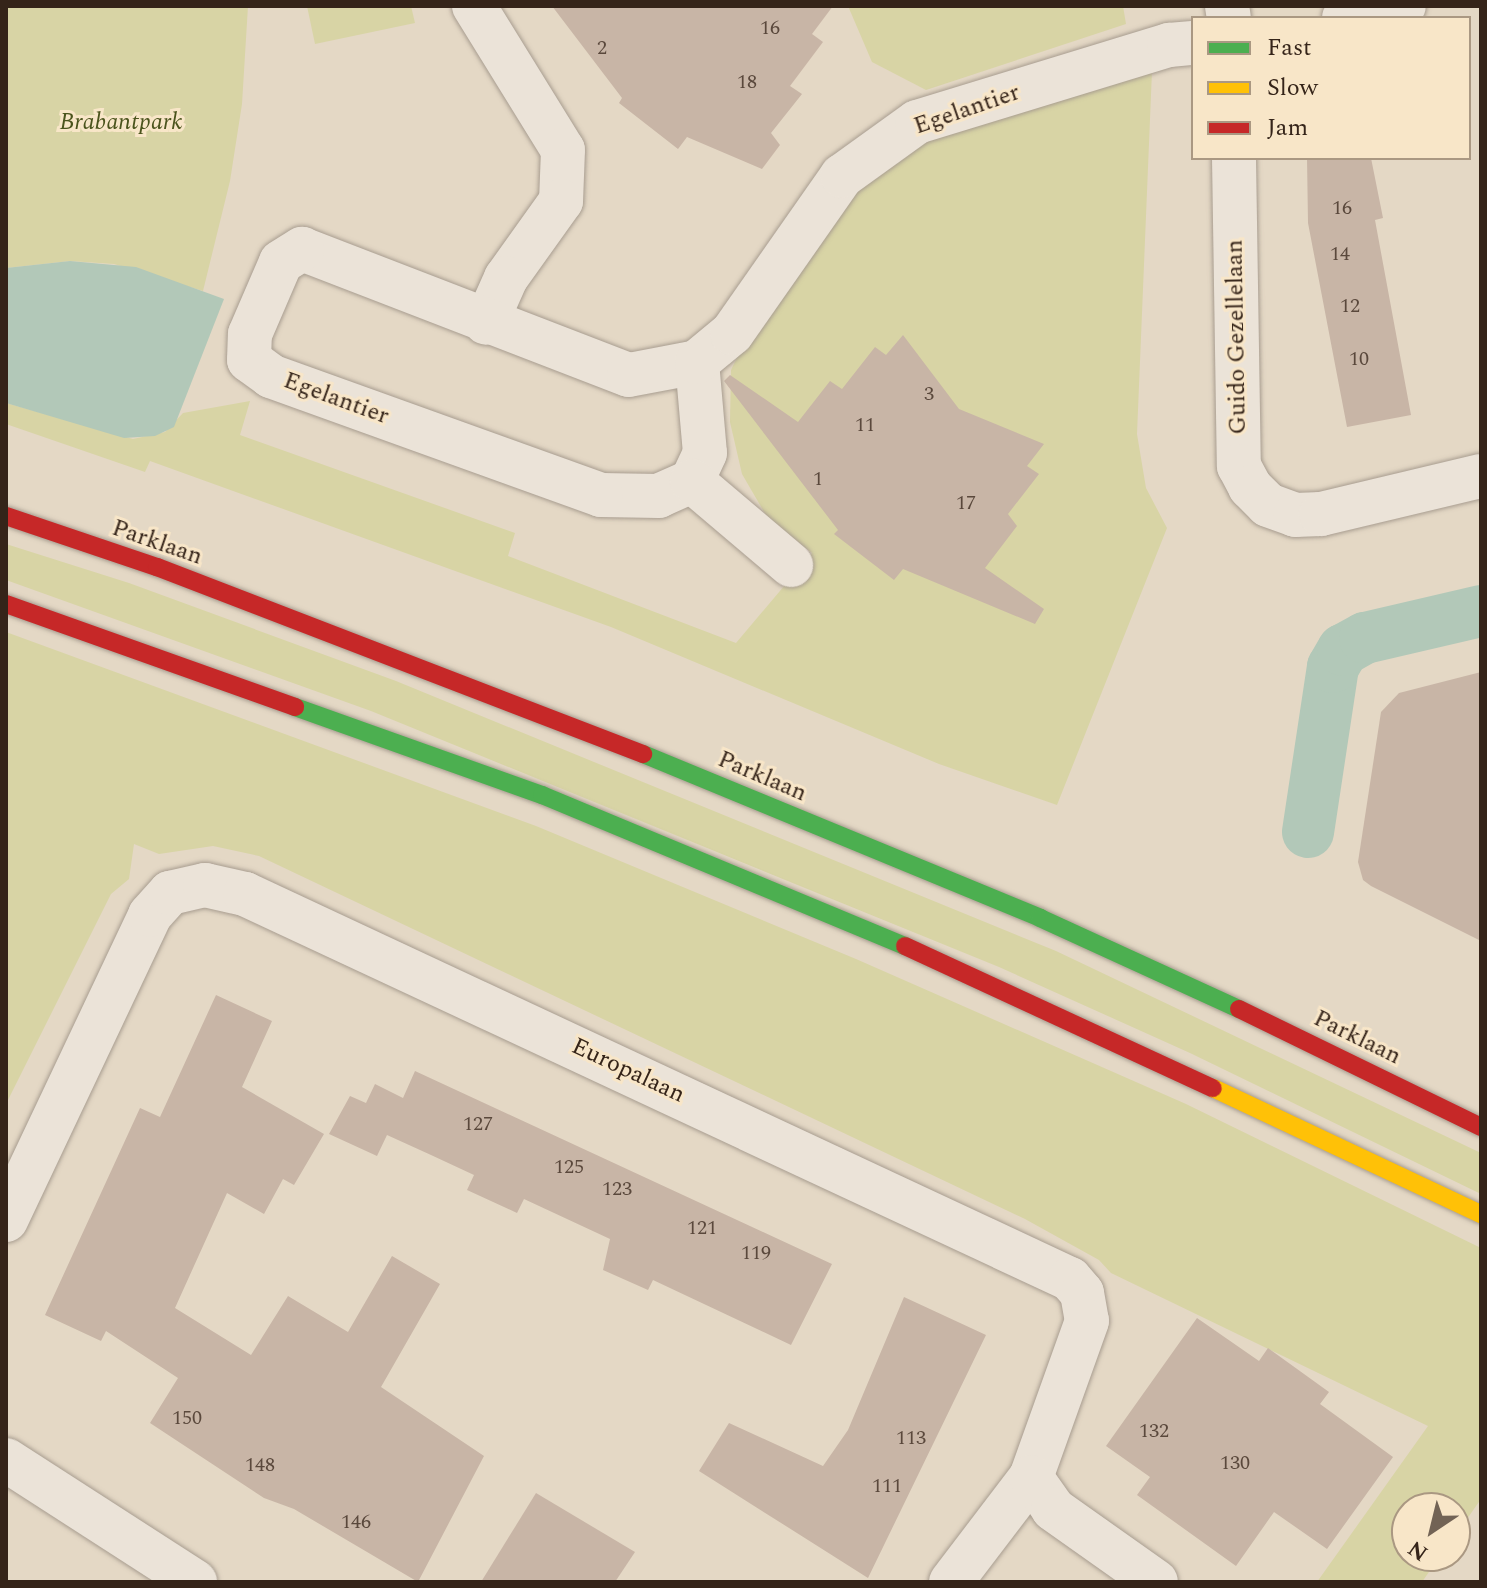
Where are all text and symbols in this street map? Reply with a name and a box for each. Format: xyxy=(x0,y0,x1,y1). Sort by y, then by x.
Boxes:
house number: 16 xyxy=(760,16,780,40)
legend xyxy=(1191,16,1471,160)
text: Fast xyxy=(1267,30,1312,66)
house number: 2 xyxy=(597,36,607,60)
house number: 18 xyxy=(737,70,757,94)
text: Slow xyxy=(1267,70,1318,106)
street label: Egelantier xyxy=(910,78,1024,142)
park label: Brabantpark xyxy=(60,109,182,137)
text: Jam xyxy=(1267,110,1308,146)
house number: 16 xyxy=(1332,196,1352,220)
street label: Guido Gezellelaan xyxy=(1221,239,1253,435)
house number: 14 xyxy=(1330,242,1350,266)
house number: 12 xyxy=(1340,294,1360,318)
house number: 10 xyxy=(1349,347,1369,371)
street label: Egelantier xyxy=(279,367,393,431)
house number: 3 xyxy=(924,382,934,406)
house number: 11 xyxy=(855,413,875,437)
house number: 1 xyxy=(813,467,823,491)
house number: 17 xyxy=(956,491,976,515)
street label: Parklaan xyxy=(108,514,206,572)
street label: Parklaan xyxy=(713,745,811,809)
street label: Parklaan xyxy=(1309,1005,1405,1071)
street label: Europalaan xyxy=(567,1032,689,1110)
house number: 127 xyxy=(463,1112,493,1136)
house number: 125 xyxy=(554,1155,584,1179)
house number: 123 xyxy=(602,1177,632,1201)
house number: 121 xyxy=(687,1216,717,1240)
house number: 119 xyxy=(741,1241,771,1265)
house number: 150 xyxy=(172,1406,202,1430)
house number: 132 xyxy=(1139,1419,1169,1443)
house number: 113 xyxy=(896,1426,926,1450)
house number: 130 xyxy=(1220,1451,1250,1475)
house number: 148 xyxy=(245,1453,275,1477)
house number: 111 xyxy=(872,1474,902,1498)
north arrow xyxy=(1391,1492,1471,1572)
house number: 146 xyxy=(341,1510,371,1534)
text: N xyxy=(1401,1532,1435,1569)

